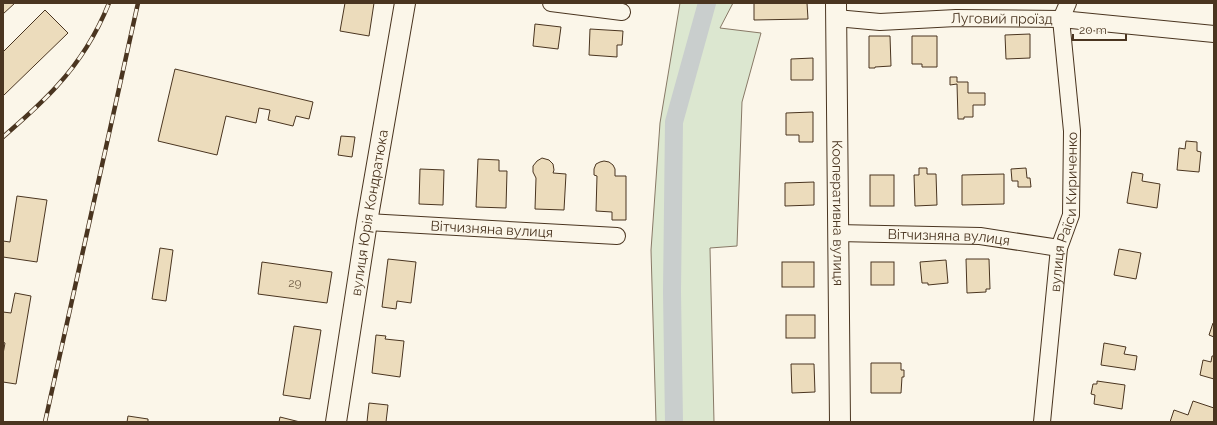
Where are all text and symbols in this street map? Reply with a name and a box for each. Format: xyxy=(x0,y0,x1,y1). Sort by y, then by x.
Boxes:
street label: Луговий проїзд xyxy=(950,10,1053,27)
scale bar xyxy=(1073,16,1126,42)
text: 20 m xyxy=(1079,23,1107,37)
street label: вулиця Юрія Кондратюка xyxy=(348,128,391,297)
street label: вулиця Раїси Кириченко xyxy=(1047,132,1080,293)
street label: Кооперативна вулиця xyxy=(829,140,847,286)
street label: Вітчизняна вулиця xyxy=(430,218,553,240)
street label: Вітчизняна вулиця xyxy=(887,226,1011,248)
house number: 29 xyxy=(288,276,302,290)

